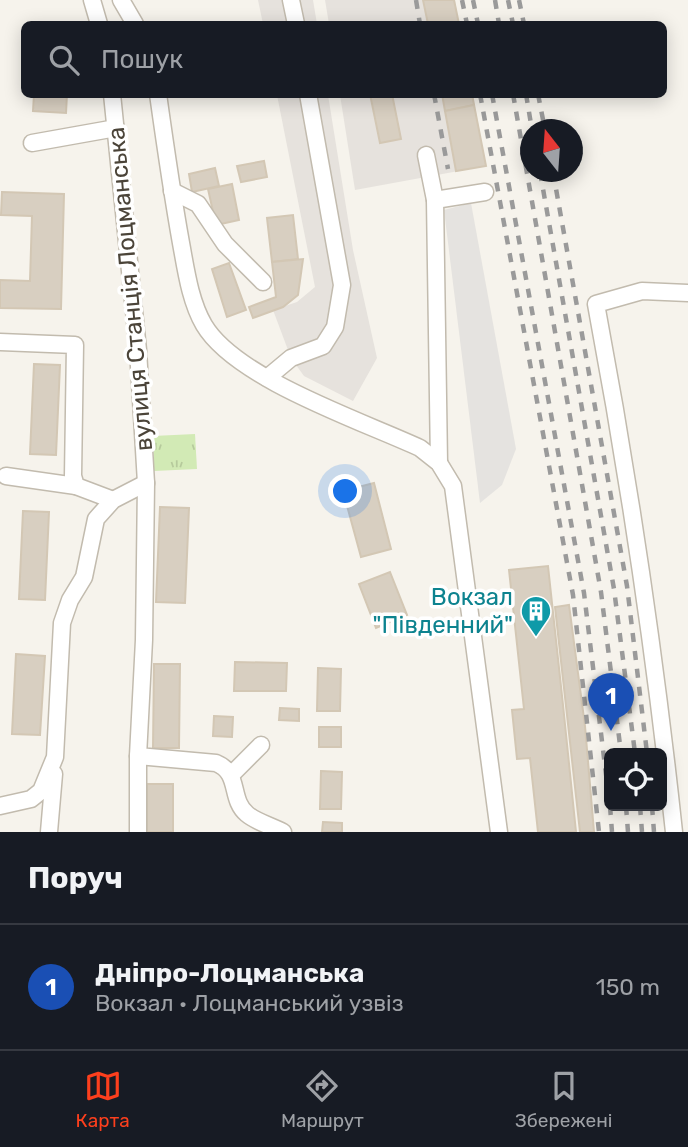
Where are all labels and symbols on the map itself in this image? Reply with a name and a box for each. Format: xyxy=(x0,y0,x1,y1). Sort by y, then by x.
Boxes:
north arrow xyxy=(520,119,583,182)
street label: вулиця Станція Лоцманська xyxy=(102,126,158,452)
your location xyxy=(328,474,362,508)
place label: Вокзал "Південний" xyxy=(373,583,513,639)
building icon: Вокзал "Південний" xyxy=(519,594,553,638)
pin: 1 xyxy=(588,673,634,731)

